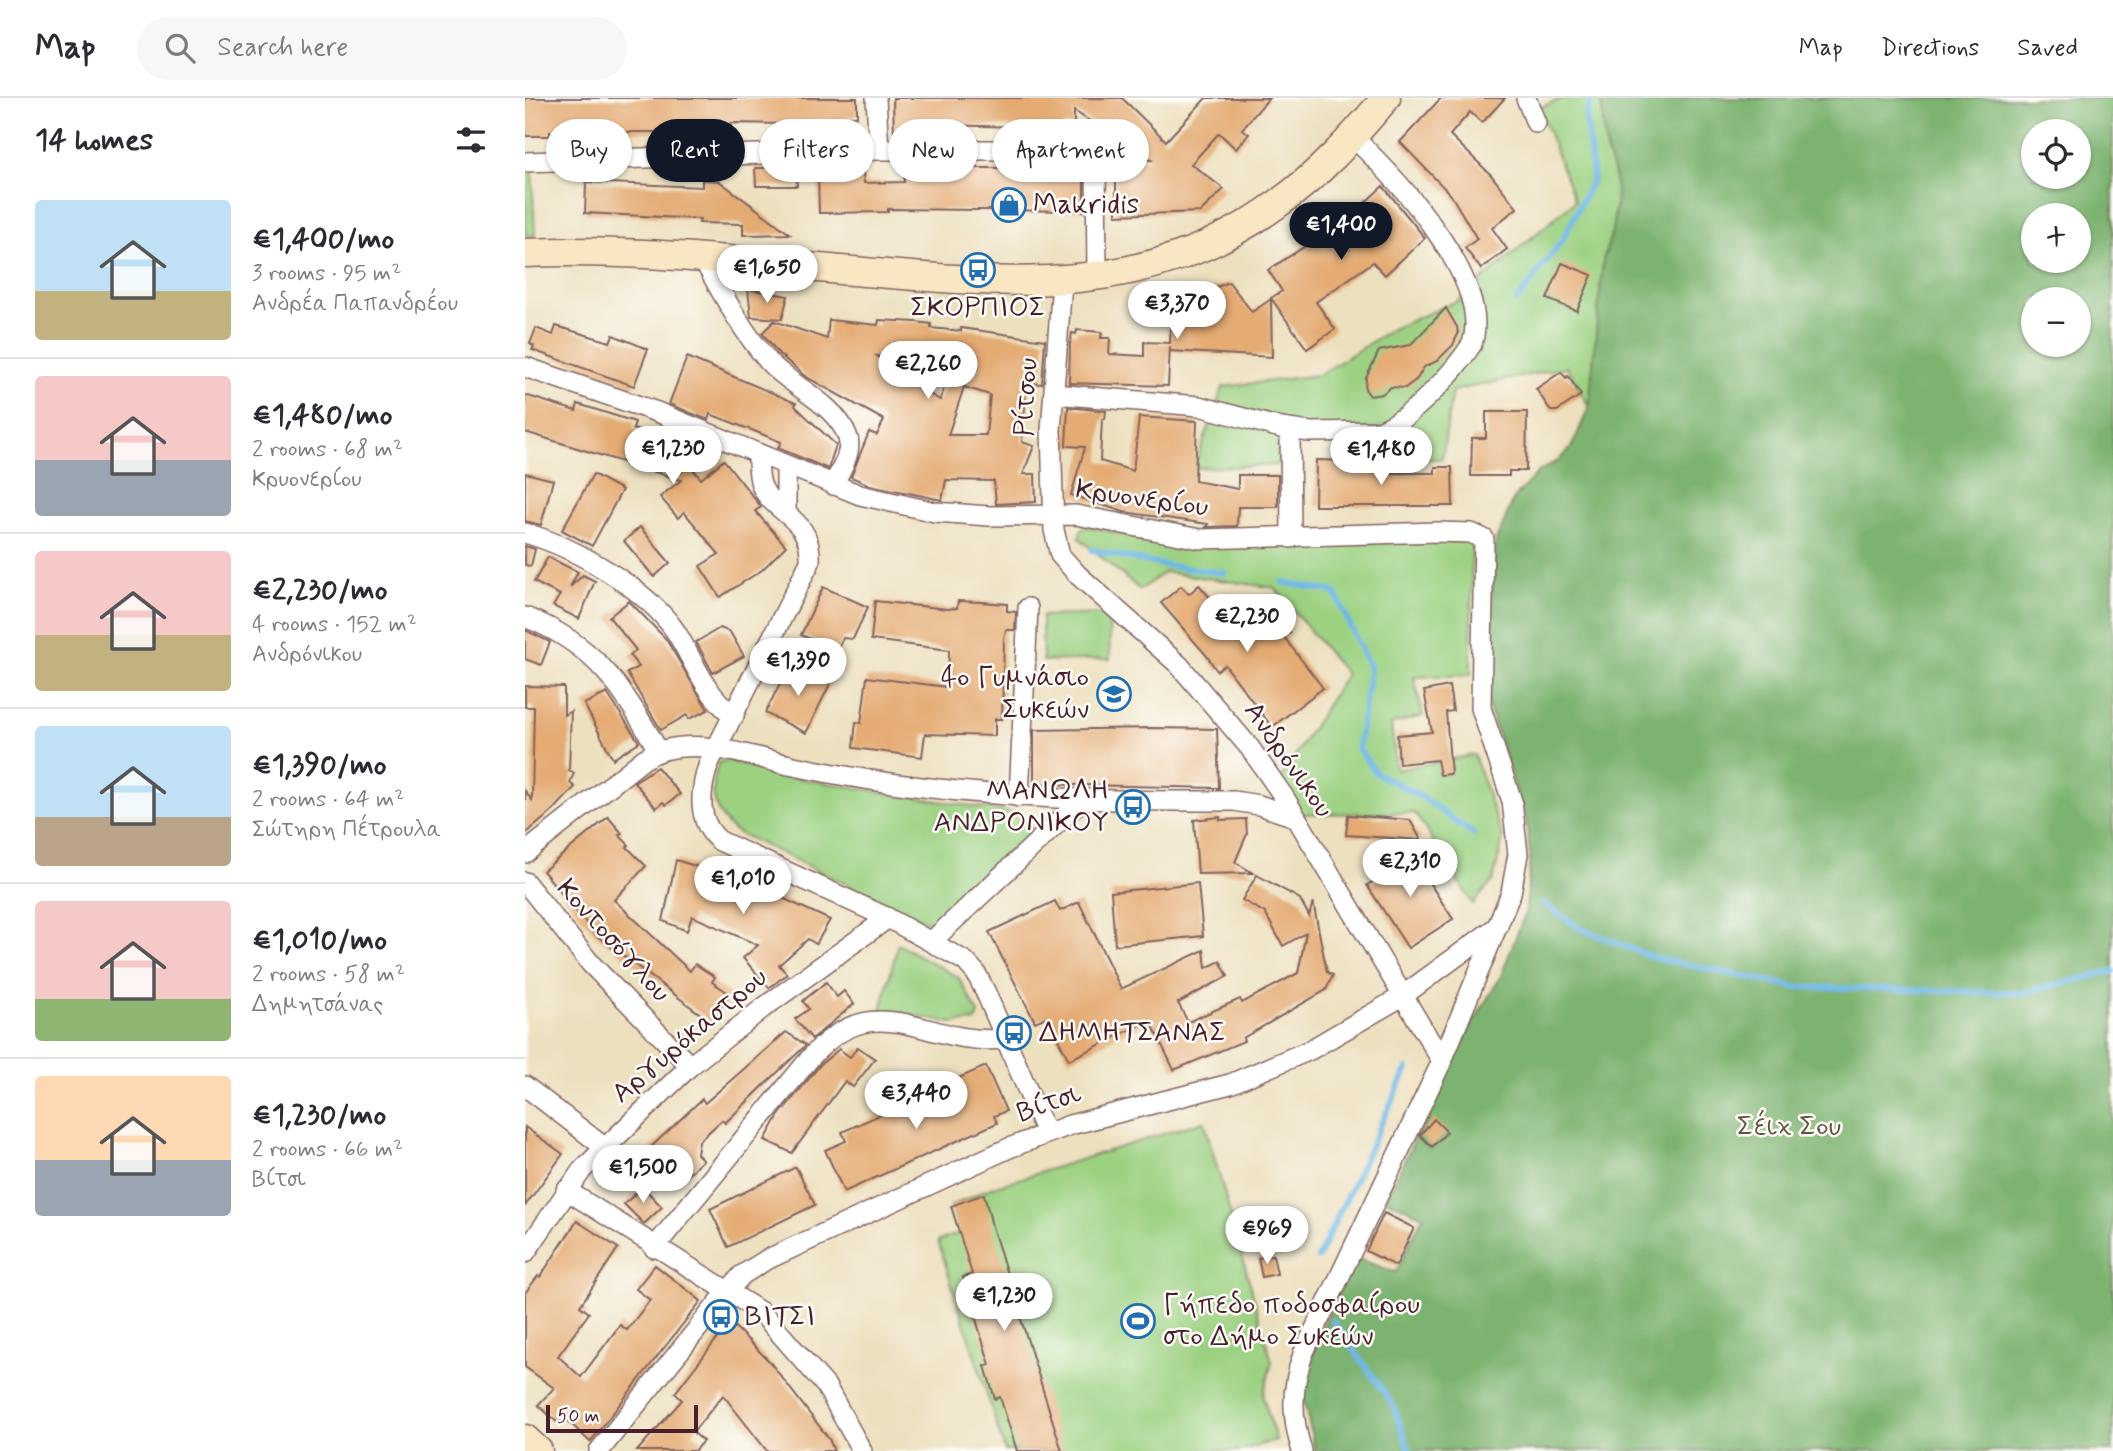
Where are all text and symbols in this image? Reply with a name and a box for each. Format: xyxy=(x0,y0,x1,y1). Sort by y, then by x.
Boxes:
search box xyxy=(137,17,627,80)
text: Map xyxy=(35,26,95,70)
icon: search xyxy=(161,29,199,67)
text: Search here xyxy=(217,31,348,65)
text: Map xyxy=(1799,33,1843,64)
text: Directions xyxy=(1881,33,1979,64)
text: Saved xyxy=(2017,33,2078,64)
chip: Buy xyxy=(546,119,632,182)
chip: Rent xyxy=(646,119,745,182)
chip: Filters xyxy=(759,119,874,182)
chip: New xyxy=(888,119,978,182)
chip: Apartment xyxy=(992,119,1149,182)
map controls xyxy=(2021,119,2091,357)
button: locate xyxy=(2021,119,2091,189)
text: 14 homes xyxy=(35,121,153,160)
icon: filters xyxy=(452,121,490,159)
shop icon: Makridis xyxy=(990,186,1028,224)
place label: Makridis xyxy=(1033,187,1139,224)
pin: €1,400 xyxy=(1284,202,1398,262)
button: + xyxy=(2021,203,2091,273)
text: €1,400 xyxy=(1305,210,1377,240)
text: €1,400/mo xyxy=(252,220,394,259)
icon: home xyxy=(91,228,175,312)
pin: €1,650 xyxy=(710,246,824,305)
bus stop icon: ΣΚΟΡΠΙΟΣ xyxy=(959,251,997,289)
text: €1,650 xyxy=(733,253,801,283)
text: 3 rooms · 95 m² xyxy=(252,259,401,289)
pin: €3,370 xyxy=(1120,282,1234,341)
button: − xyxy=(2021,287,2091,357)
text: Ανδρέα Παπανδρέου xyxy=(252,289,458,319)
text: €3,370 xyxy=(1144,289,1210,319)
place label: ΣΚΟΡΠΙΟΣ xyxy=(910,290,1046,327)
pin: €2,260 xyxy=(871,342,985,401)
text: €2,260 xyxy=(894,349,962,379)
street label: Ρίτσου xyxy=(1006,357,1048,437)
text: €1,480/mo xyxy=(252,396,393,435)
icon: home xyxy=(91,404,175,488)
pin: €1,230 xyxy=(616,426,730,486)
pin: €1,480 xyxy=(1324,428,1438,487)
text: €1,230 xyxy=(641,434,705,464)
text: 2 rooms · 68 m² xyxy=(252,435,403,465)
text: €1,480 xyxy=(1346,435,1416,465)
text: Κρυονερίου xyxy=(252,465,362,495)
street label: Κρυονερίου xyxy=(1073,471,1211,527)
text: €2,230/mo xyxy=(252,571,388,610)
icon: home xyxy=(91,579,175,663)
pin: €2,230 xyxy=(1190,594,1304,654)
text: €2,230 xyxy=(1214,602,1280,632)
text: 4 rooms · 152 m² xyxy=(252,610,417,640)
pin: €1,390 xyxy=(741,638,855,698)
text: Ανδρόνικου xyxy=(252,640,362,670)
text: €1,390 xyxy=(765,646,831,676)
place label: 4ο Γυμνάσιο Συκεών xyxy=(941,660,1089,729)
school or university icon: 4ο Γυμνάσιο Συκεών xyxy=(1095,675,1133,713)
street label: Ανδρόνικου xyxy=(1234,694,1342,826)
text: €1,390/mo xyxy=(252,746,387,785)
icon: home xyxy=(91,754,175,838)
place label: ΜΑΝΩΛΗ ΑΝΔΡΟΝΙΚΟΥ xyxy=(933,773,1109,842)
text: 2 rooms · 64 m² xyxy=(252,785,404,815)
bus stop icon: ΜΑΝΩΛΗ ΑΝΔΡΟΝΙΚΟΥ xyxy=(1114,788,1152,826)
text: Σώτηρη Πέτρουλα xyxy=(252,815,441,845)
pin: €2,310 xyxy=(1353,840,1467,899)
text: €2,310 xyxy=(1379,847,1441,877)
pin: €1,010 xyxy=(686,856,800,916)
text: €1,010 xyxy=(710,864,776,894)
street label: Κοντοσόγλου xyxy=(548,871,678,1011)
text: €1,010/mo xyxy=(252,921,387,960)
icon: home xyxy=(91,929,175,1013)
text: 2 rooms · 58 m² xyxy=(252,960,405,990)
street label: Αργυρόκαστρου xyxy=(604,960,776,1112)
text: Δημητσάνας xyxy=(252,990,383,1020)
bus stop icon: ΔΗΜΗΤΣΑΝΑΣ xyxy=(995,1014,1033,1052)
place label: ΔΗΜΗΤΣΑΝΑΣ xyxy=(1039,1015,1226,1052)
pin: €3,440 xyxy=(859,1072,973,1131)
street label: Βίτσι xyxy=(1012,1076,1087,1132)
text: €3,440 xyxy=(881,1079,951,1109)
text: €1,230/mo xyxy=(252,1096,386,1135)
icon: home xyxy=(91,1104,175,1188)
park label: Σέιχ Σου xyxy=(1737,1109,1841,1146)
text: 2 rooms · 66 m² xyxy=(252,1135,403,1165)
pin: €1,500 xyxy=(586,1146,700,1205)
text: €1,500 xyxy=(608,1153,678,1183)
text: Βίτσι xyxy=(252,1165,306,1195)
pin: €969 xyxy=(1226,1206,1308,1266)
text: €969 xyxy=(1241,1214,1293,1244)
pin: €1,230 xyxy=(947,1274,1061,1333)
text: €1,230 xyxy=(972,1281,1036,1311)
place label: Γήπεδο ποδοσφαίρου στο Δήμο Συκεών xyxy=(1163,1287,1420,1356)
bus stop icon: ΒΙΤΣΙ xyxy=(702,1298,740,1336)
place label: ΒΙΤΣΙ xyxy=(745,1299,815,1336)
sports icon: Γήπεδο ποδοσφαίρου στο Δήμο Συκεών xyxy=(1119,1302,1157,1340)
scale bar xyxy=(546,1402,698,1434)
text: 50 m xyxy=(557,1404,600,1429)

